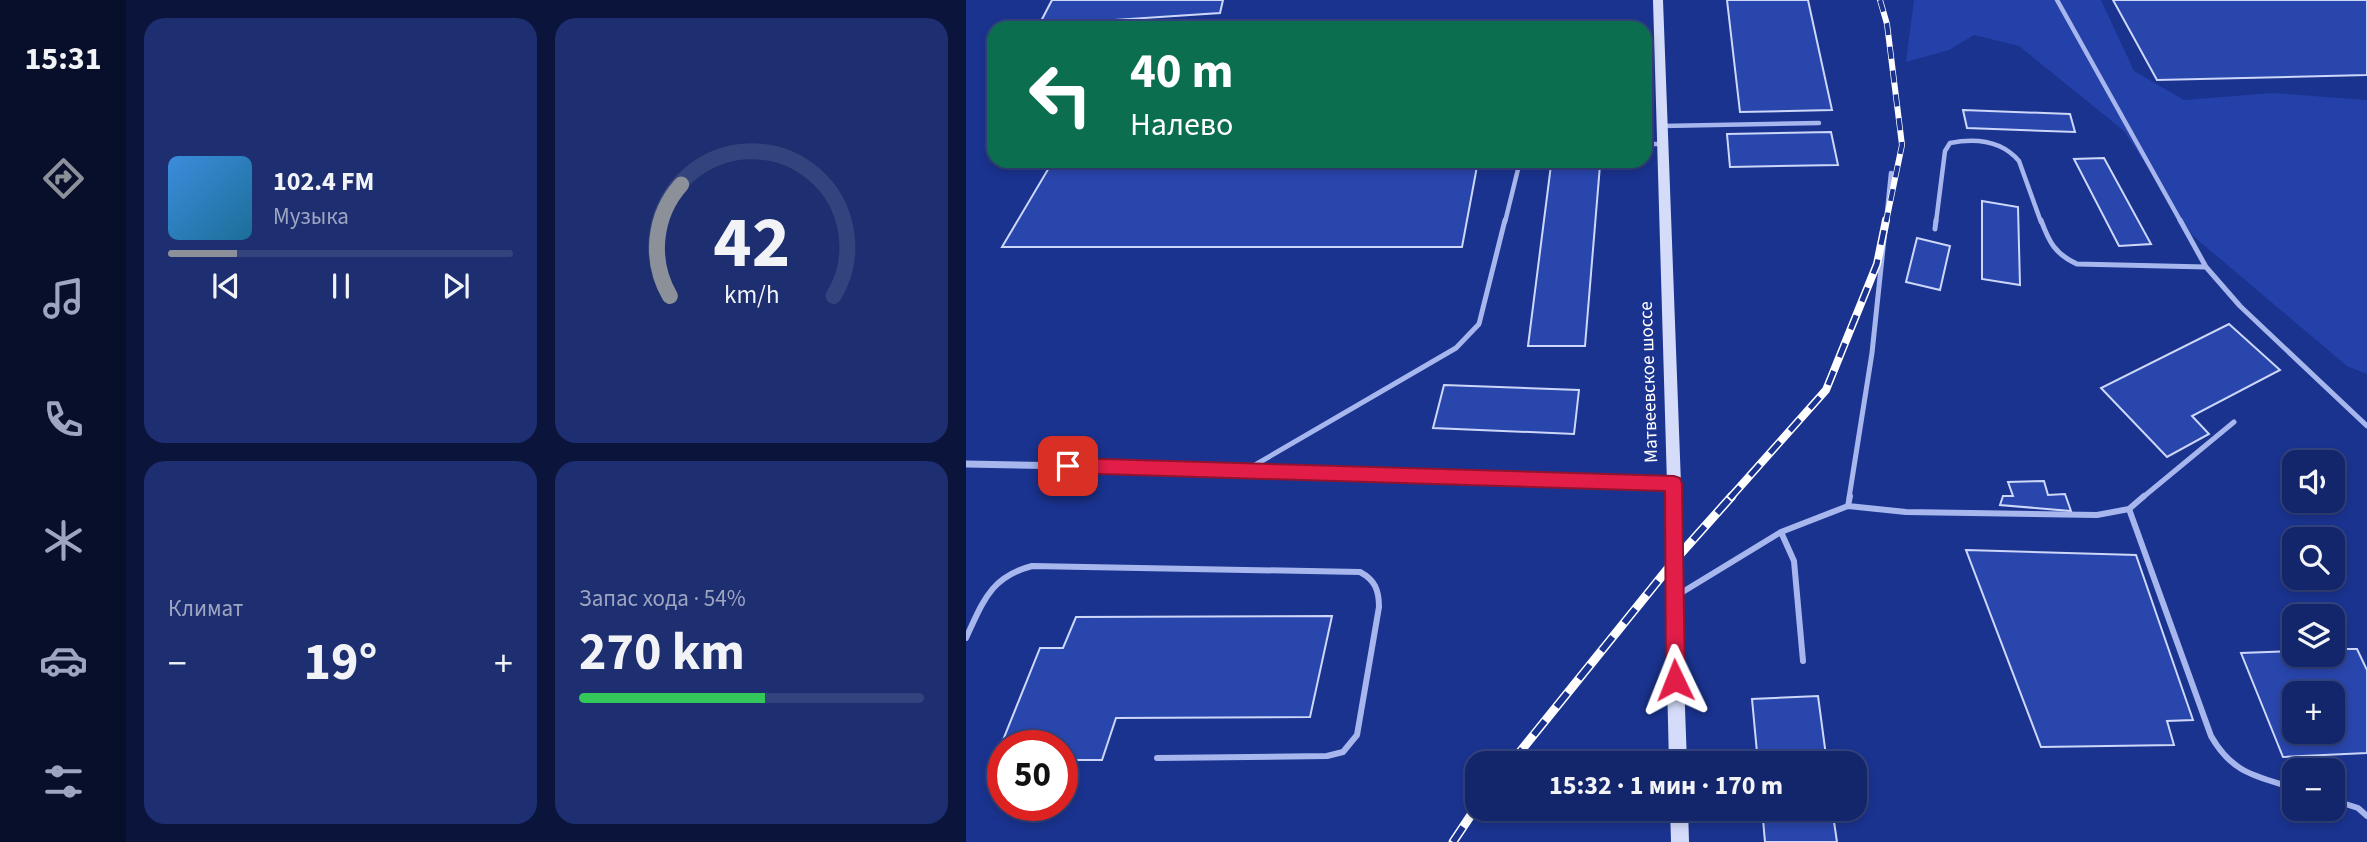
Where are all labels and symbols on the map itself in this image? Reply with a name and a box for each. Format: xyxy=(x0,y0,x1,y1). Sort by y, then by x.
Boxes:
street label: Матвеевское шоссе xyxy=(1633,301,1665,463)
pin xyxy=(1038,436,1098,496)
position arrow xyxy=(1638,643,1712,717)
speed limit sign: 50 xyxy=(987,730,1078,821)

